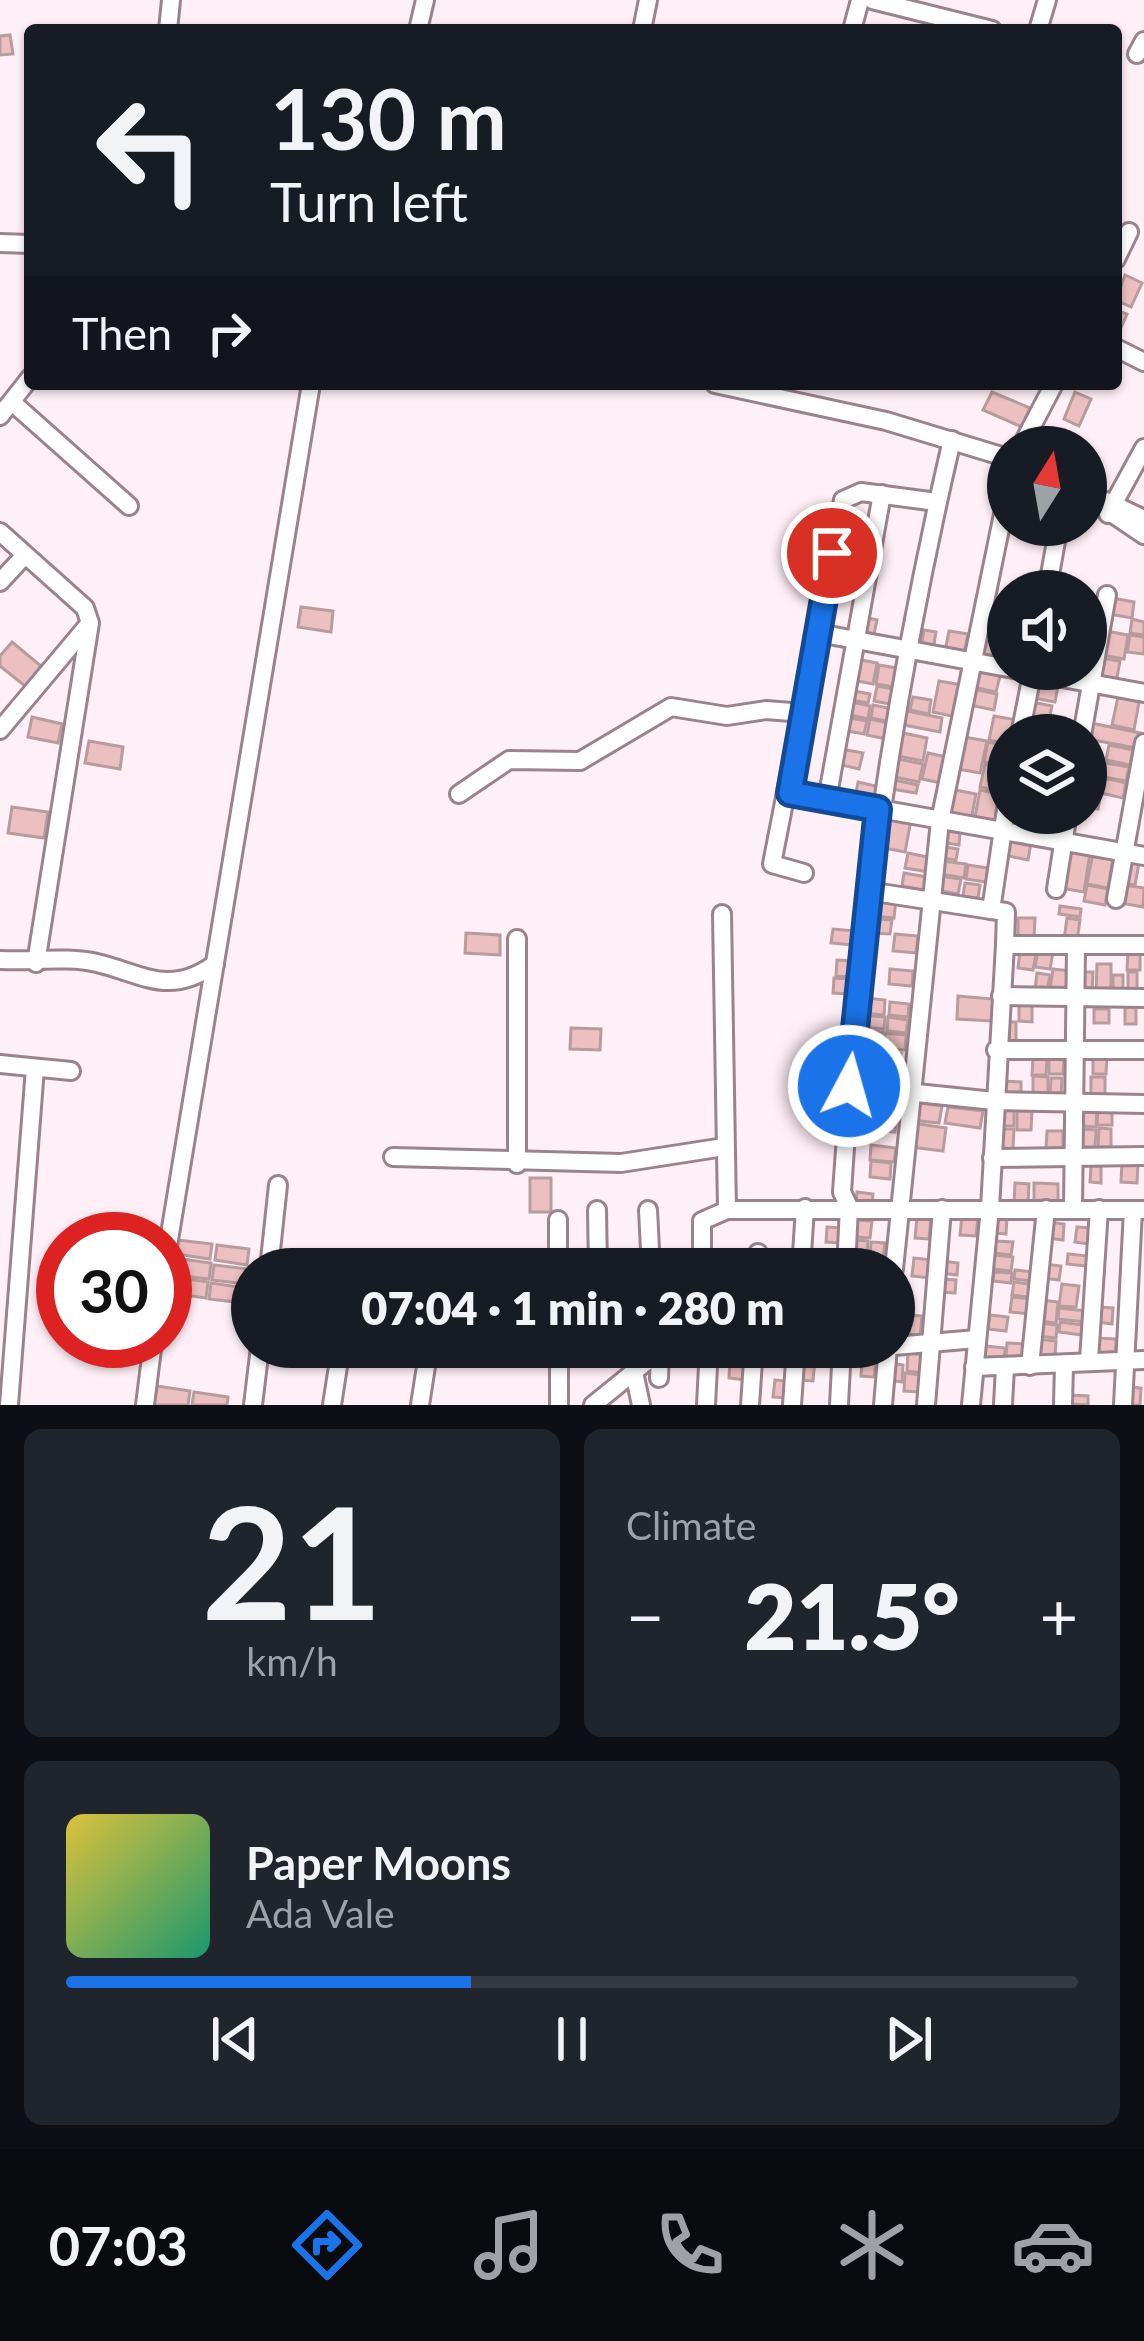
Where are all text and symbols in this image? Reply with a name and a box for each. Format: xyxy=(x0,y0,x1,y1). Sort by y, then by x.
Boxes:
text: 130 m xyxy=(270,67,507,168)
icon: left xyxy=(72,72,228,228)
text: Turn left xyxy=(270,169,468,234)
icon: right xyxy=(196,300,262,366)
text: Then xyxy=(72,306,172,360)
north arrow xyxy=(987,426,1107,546)
map controls xyxy=(987,426,1107,834)
pin xyxy=(781,502,883,604)
icon: arrive xyxy=(799,520,865,586)
button: sound xyxy=(987,570,1107,690)
button: layers xyxy=(987,714,1107,834)
position arrow xyxy=(786,1023,912,1149)
speed limit sign: 30 xyxy=(36,1212,192,1368)
text: 07:04 · 1 min · 280 m xyxy=(361,1281,785,1335)
text: 21 xyxy=(202,1466,382,1653)
text: Climate xyxy=(626,1502,756,1548)
text: 21.5° xyxy=(744,1561,960,1669)
text: − xyxy=(626,1576,664,1655)
text: + xyxy=(1040,1576,1078,1655)
text: km/h xyxy=(246,1638,338,1684)
text: Paper Moons xyxy=(246,1836,511,1890)
text: Ada Vale xyxy=(246,1890,395,1936)
icon: previous xyxy=(202,2006,268,2072)
icon: pause xyxy=(539,2006,605,2072)
icon: next xyxy=(876,2006,942,2072)
icon: directions xyxy=(285,2203,369,2287)
icon: music xyxy=(467,2203,551,2287)
icon: phone xyxy=(648,2203,732,2287)
icon: climate xyxy=(830,2203,914,2287)
icon: car xyxy=(1011,2203,1095,2287)
text: 07:03 xyxy=(49,2213,188,2278)

